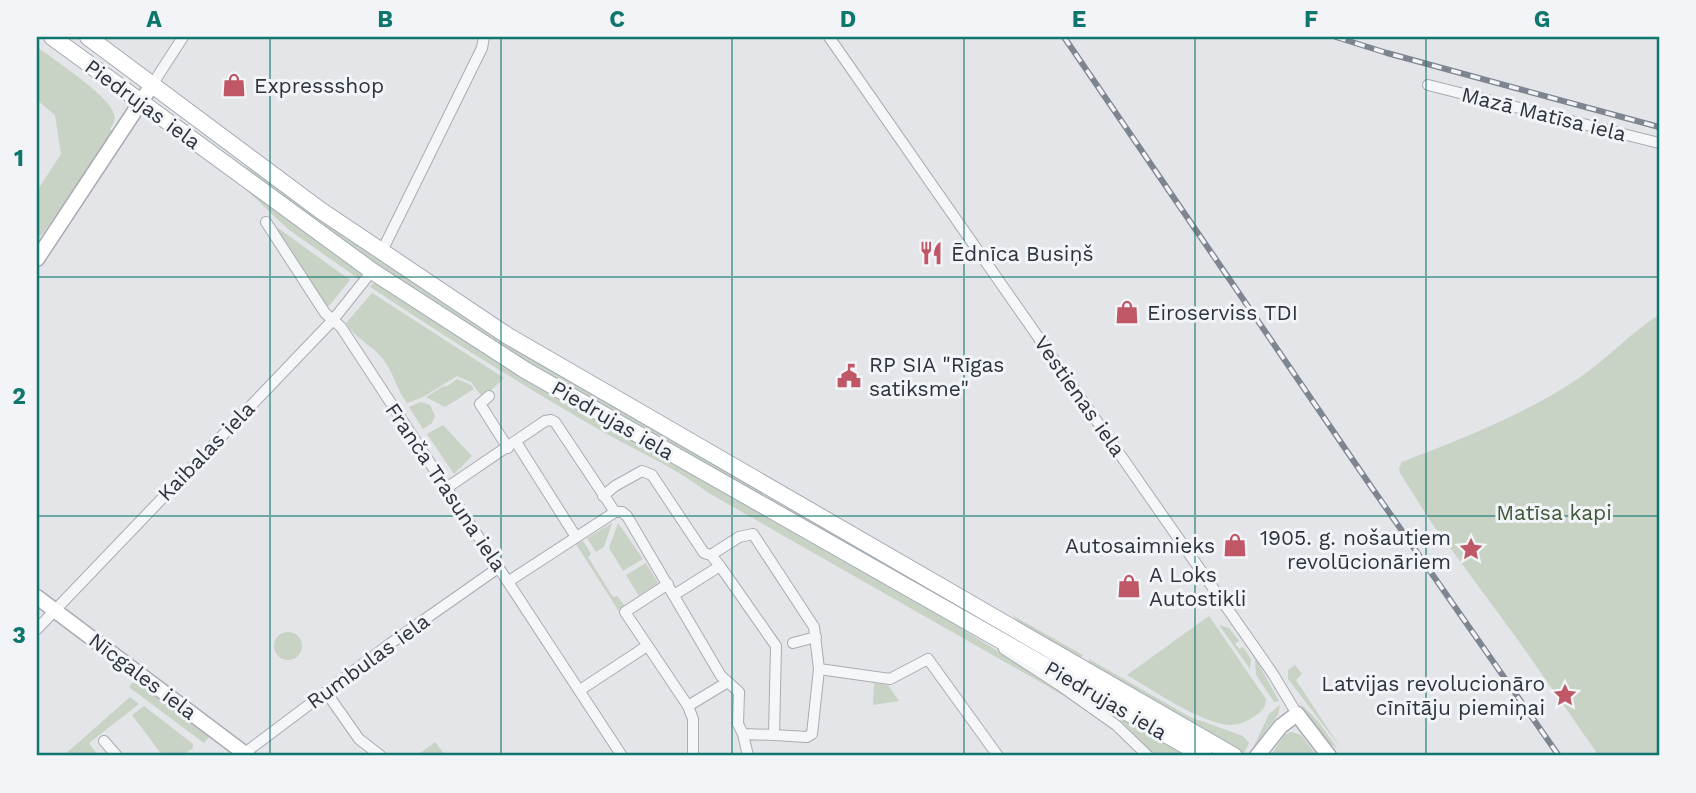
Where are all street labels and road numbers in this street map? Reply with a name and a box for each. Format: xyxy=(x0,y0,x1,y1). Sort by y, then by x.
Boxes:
street label: Piedrujas iela xyxy=(80,54,206,154)
street label: Mazā Matīsa iela xyxy=(1459,81,1629,147)
street label: Vestienas iela xyxy=(1029,331,1131,461)
street label: Piedrujas iela xyxy=(547,375,679,465)
street label: Kaibalas iela xyxy=(152,396,260,506)
street label: Franča Trasuna iela xyxy=(380,398,512,576)
street label: Rumbulas iela xyxy=(302,608,434,714)
street label: Nīcgales iela xyxy=(84,627,202,725)
street label: Piedrujas iela xyxy=(1040,655,1172,745)

